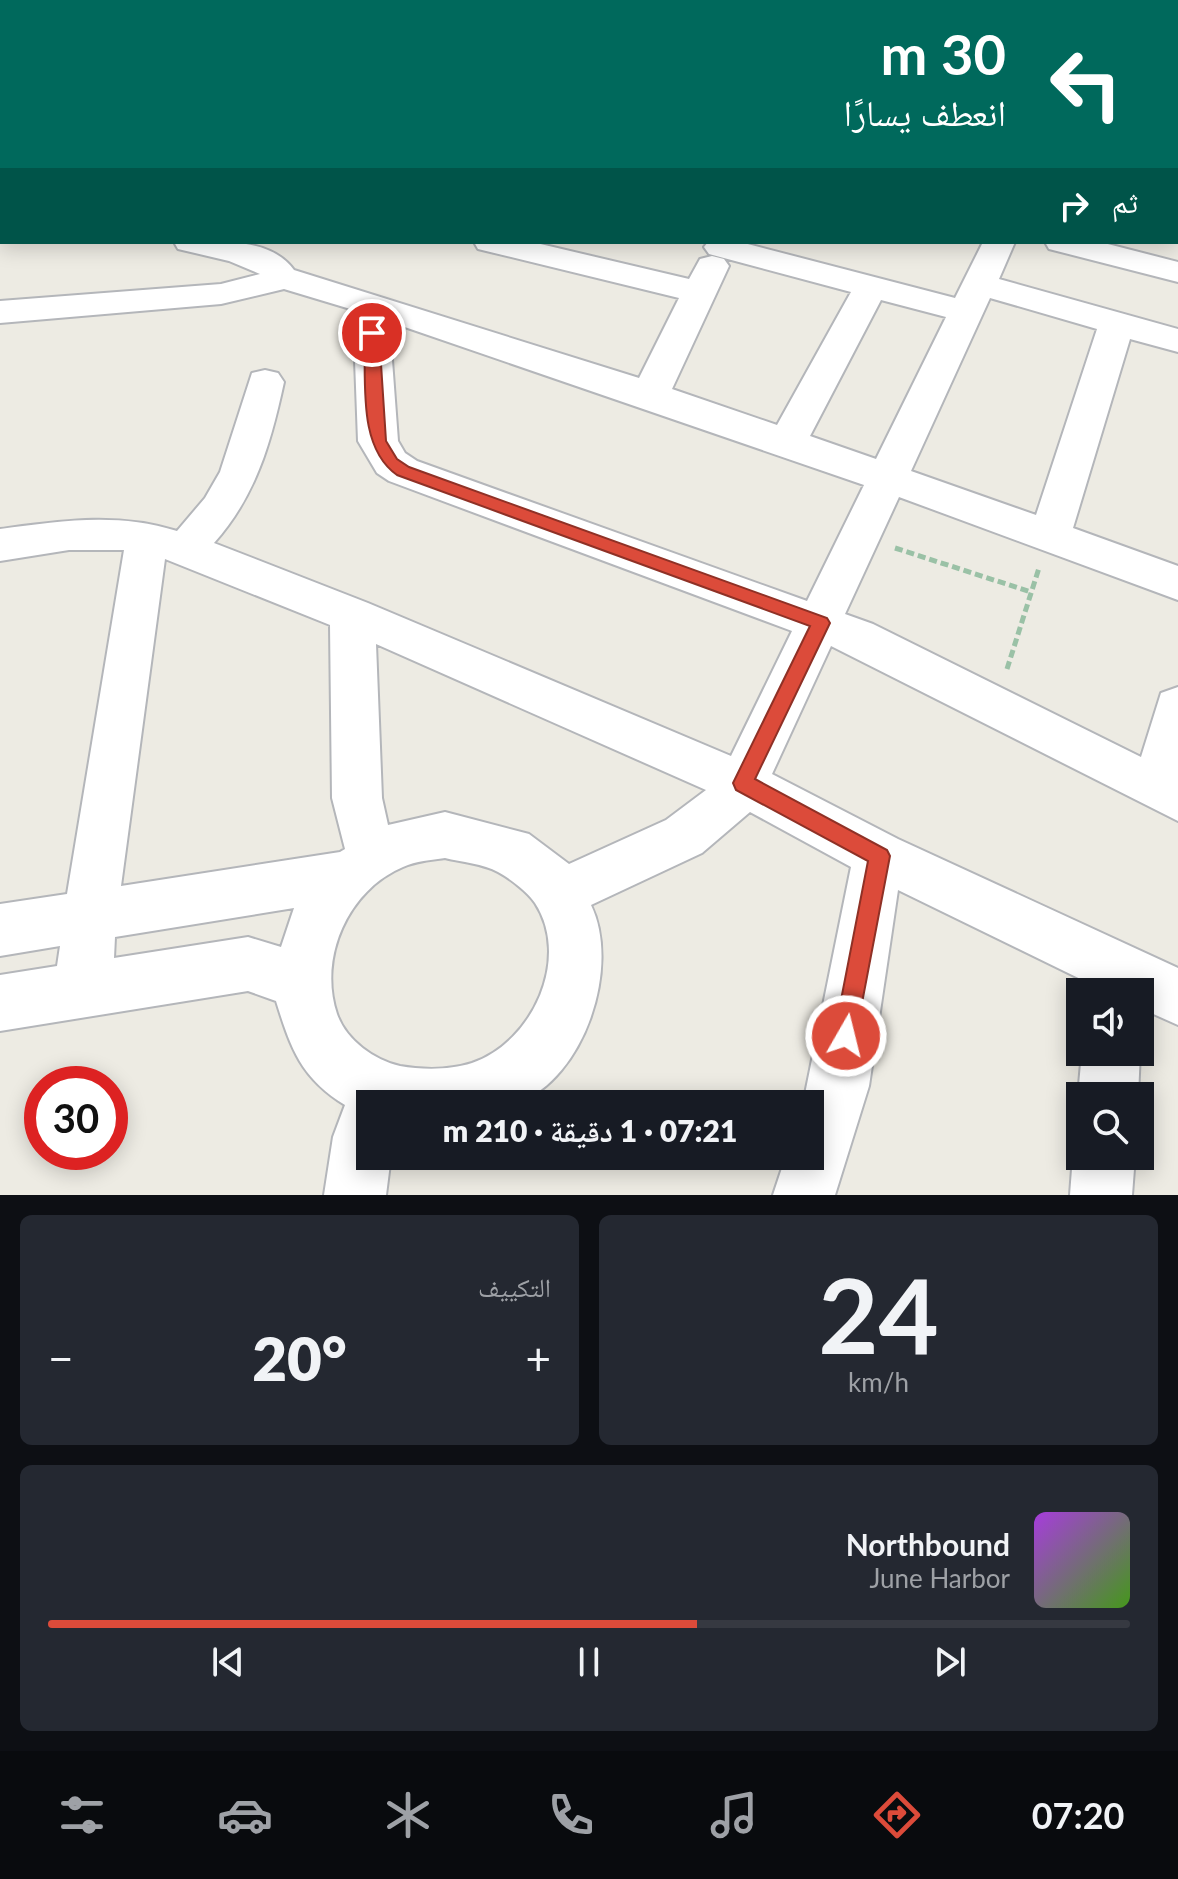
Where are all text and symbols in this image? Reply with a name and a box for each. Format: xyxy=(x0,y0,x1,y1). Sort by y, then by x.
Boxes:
text: 30 m xyxy=(881,20,1006,87)
icon: left xyxy=(1034,32,1138,136)
text: انعطف يسارًا xyxy=(844,90,1006,134)
text: ثم xyxy=(1112,183,1138,219)
icon: right xyxy=(1052,184,1096,228)
pin xyxy=(338,299,406,367)
icon: arrive xyxy=(350,311,394,355)
map controls xyxy=(1066,978,1154,1170)
button: sound xyxy=(1066,978,1154,1066)
position arrow xyxy=(804,994,888,1078)
speed limit sign: 30 xyxy=(24,1066,128,1170)
button: search xyxy=(1066,1082,1154,1170)
text: 07:21 · 1 دقيقة · 210 m xyxy=(443,1112,737,1148)
text: 24 xyxy=(818,1251,939,1376)
text: التكييف xyxy=(478,1271,551,1303)
text: 20° xyxy=(252,1322,347,1394)
text: − xyxy=(48,1332,74,1384)
text: + xyxy=(525,1332,551,1384)
text: km/h xyxy=(848,1366,909,1398)
text: Northbound xyxy=(846,1526,1010,1562)
text: June Harbor xyxy=(869,1562,1010,1594)
icon: previous xyxy=(206,1640,250,1684)
icon: pause xyxy=(567,1640,611,1684)
icon: next xyxy=(928,1640,972,1684)
icon: filters xyxy=(54,1787,110,1843)
icon: car xyxy=(217,1787,273,1843)
icon: climate xyxy=(380,1787,436,1843)
icon: phone xyxy=(543,1787,599,1843)
icon: music xyxy=(706,1787,762,1843)
icon: directions xyxy=(869,1787,925,1843)
text: 07:20 xyxy=(1032,1793,1125,1837)

